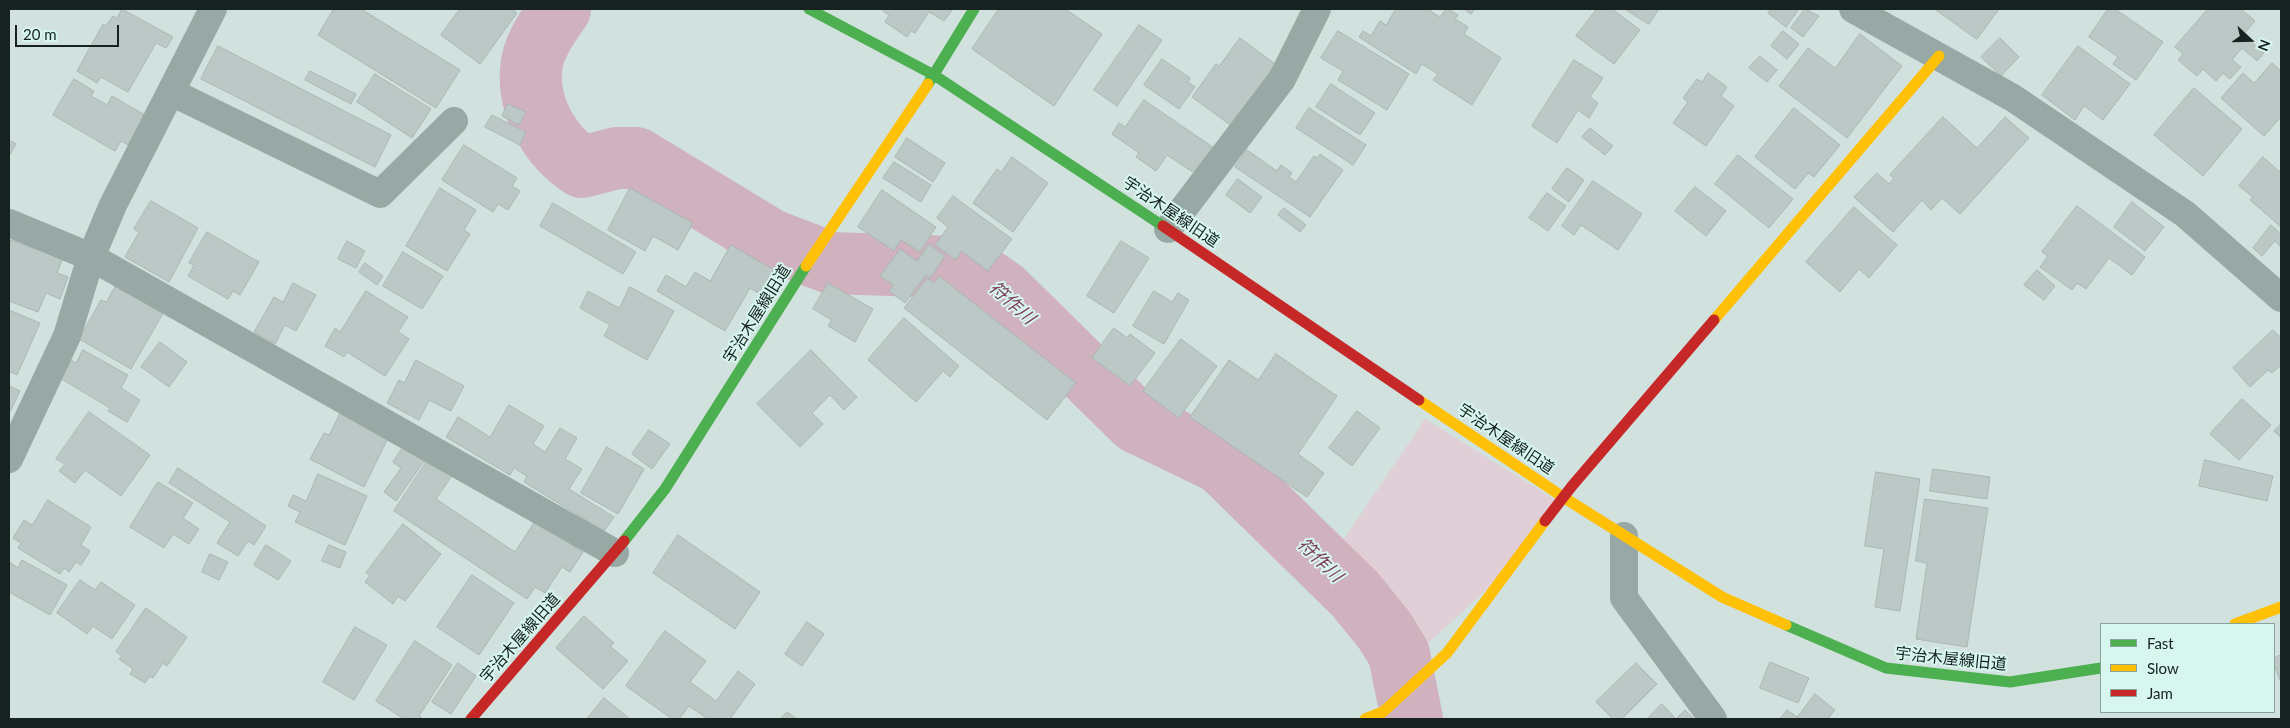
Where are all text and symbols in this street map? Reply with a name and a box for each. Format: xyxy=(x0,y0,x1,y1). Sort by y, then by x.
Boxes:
scale bar xyxy=(18,15,121,47)
north arrow xyxy=(2225,15,2275,65)
text: 20 m xyxy=(23,25,57,43)
text: N xyxy=(2255,37,2274,54)
street label: 宇治木屋線旧道 xyxy=(1119,173,1223,251)
street label: 宇治木屋線旧道 xyxy=(719,261,795,367)
water label: 符作川 xyxy=(985,277,1039,329)
street label: 宇治木屋線旧道 xyxy=(1454,400,1558,478)
water label: 符作川 xyxy=(1293,533,1347,587)
street label: 宇治木屋線旧道 xyxy=(476,589,564,687)
legend xyxy=(2100,623,2275,713)
text: Fast xyxy=(2147,634,2174,652)
street label: 宇治木屋線旧道 xyxy=(1894,644,2008,674)
text: Slow xyxy=(2147,659,2179,677)
text: Jam xyxy=(2147,684,2173,702)

